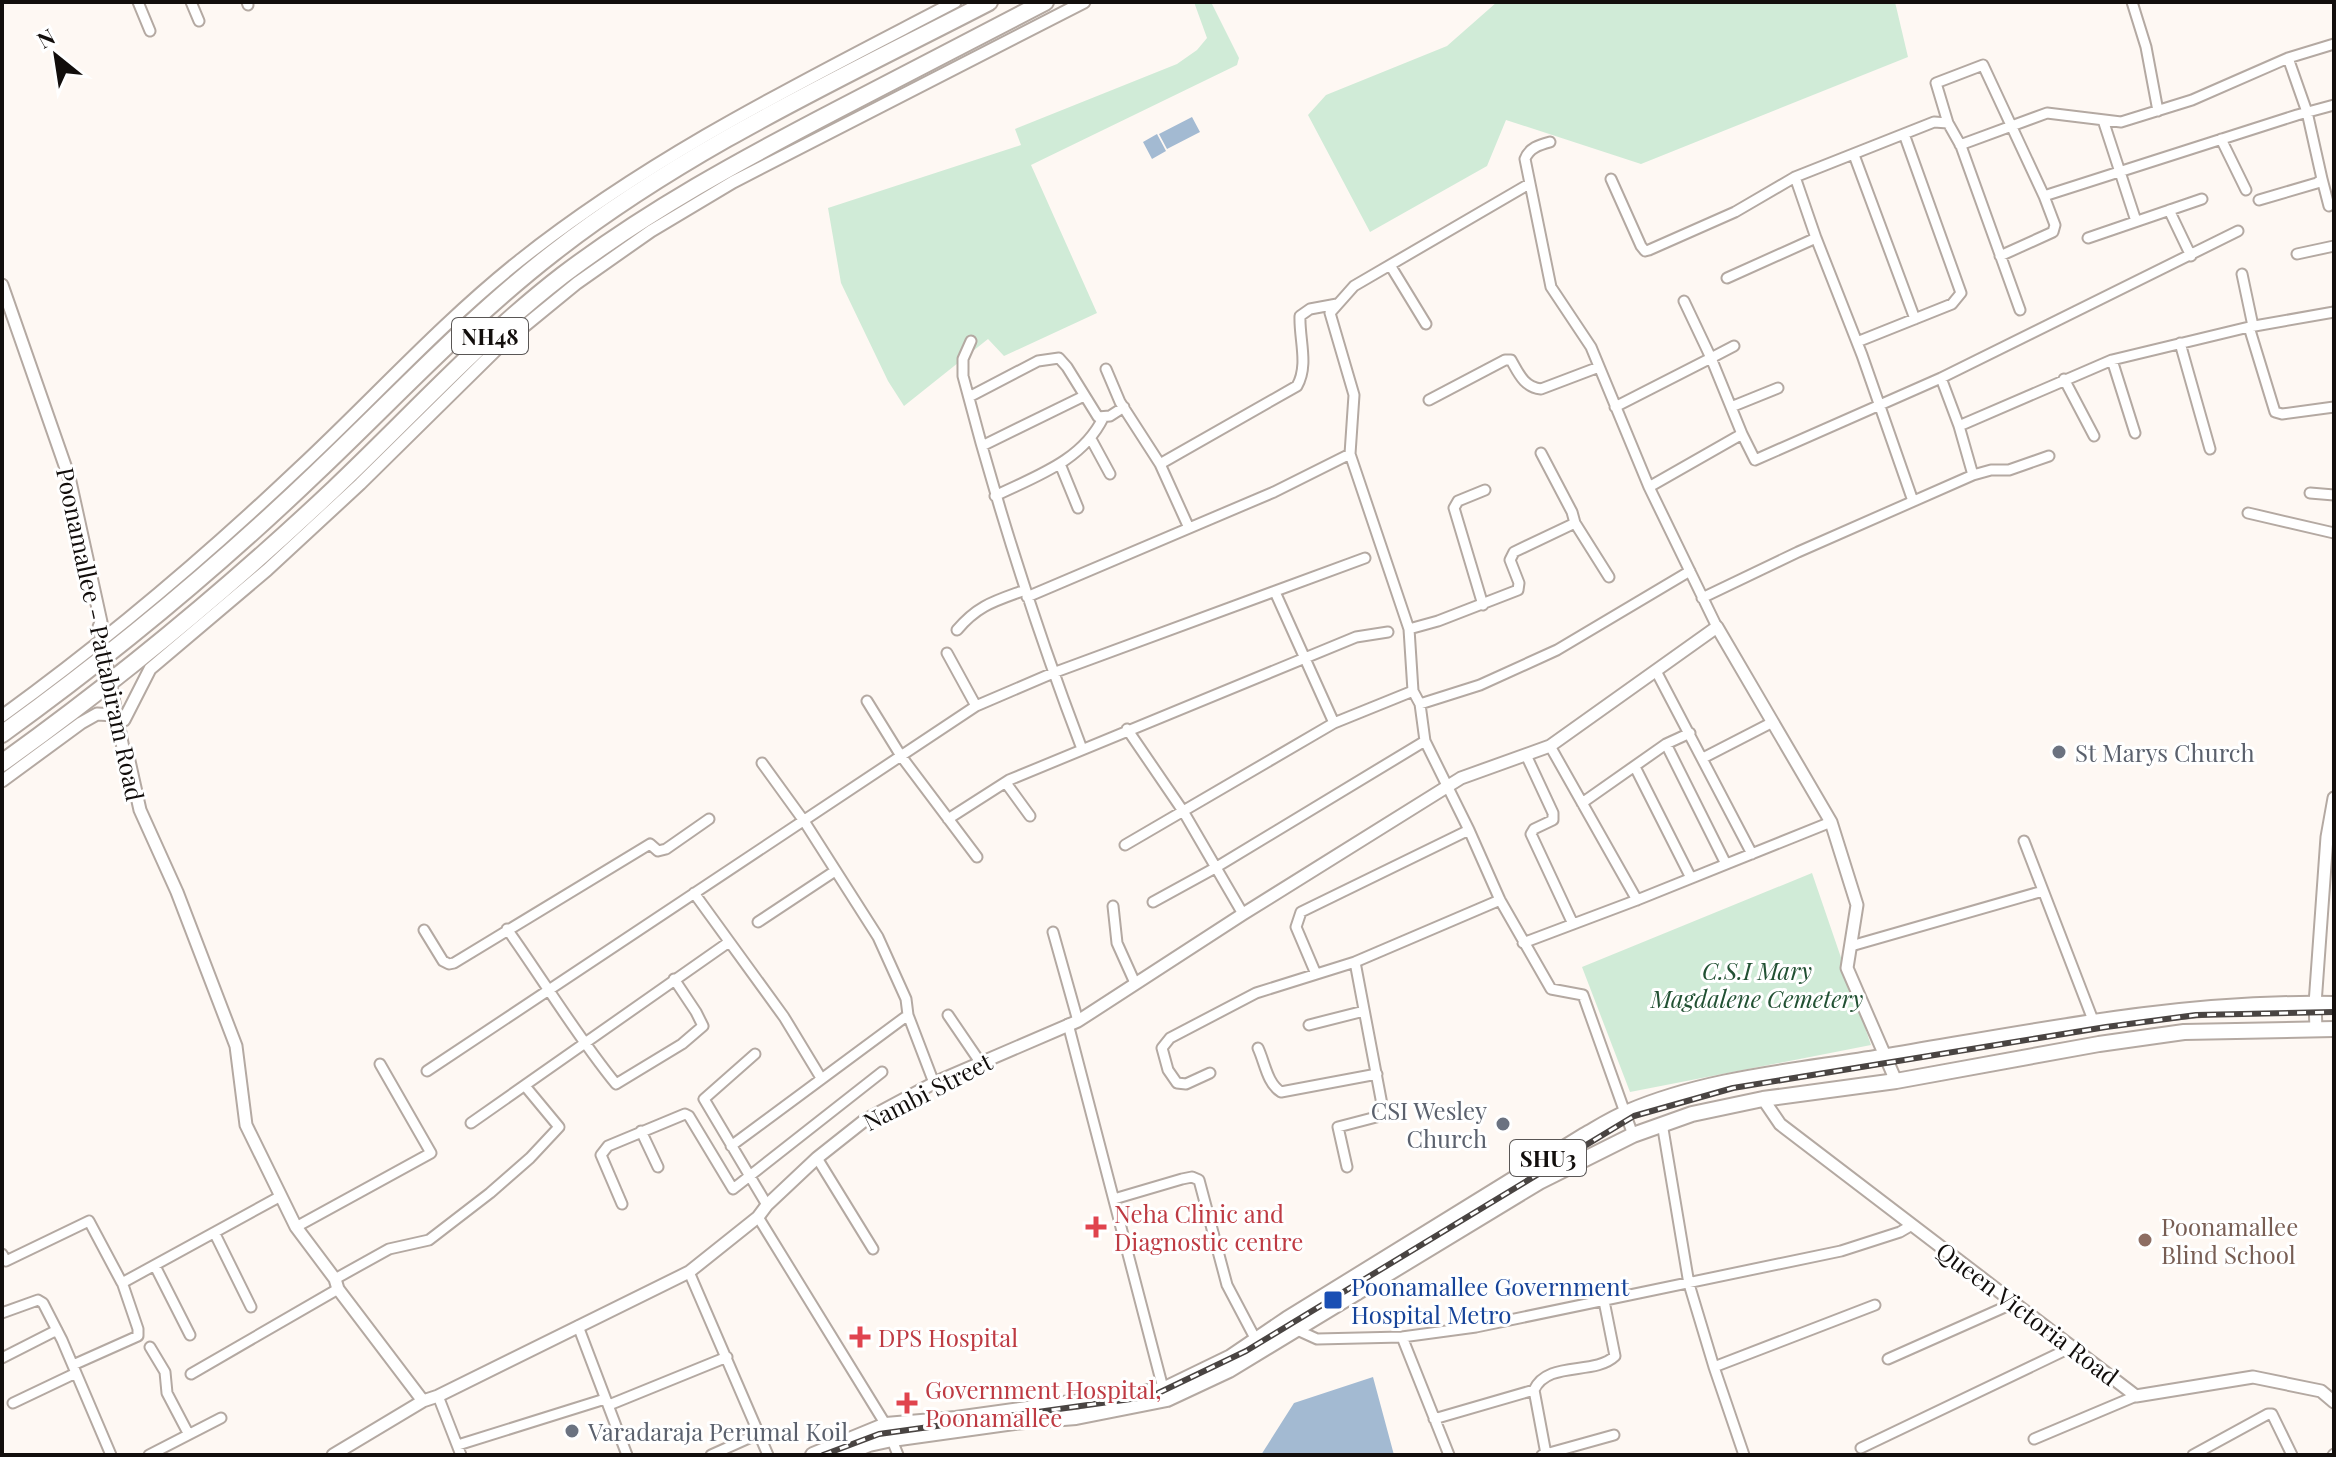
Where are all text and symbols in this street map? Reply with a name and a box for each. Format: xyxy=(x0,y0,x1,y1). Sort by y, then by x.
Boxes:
north arrow xyxy=(16,16,96,96)
text: N xyxy=(31,21,60,55)
road number: NH48 xyxy=(452,318,528,354)
street label: Poonamallee - Pattabiram Road xyxy=(50,464,152,804)
place label: St Marys Church xyxy=(2075,736,2255,768)
marker: St Marys Church xyxy=(2050,743,2068,761)
park label: C.S.I Mary Magdalene Cemetery xyxy=(1650,954,1863,1014)
street label: Nambi Street xyxy=(857,1045,997,1137)
place label: CSI Wesley Church xyxy=(1371,1094,1487,1154)
marker: CSI Wesley Church xyxy=(1494,1115,1512,1133)
road number: SHU3 xyxy=(1510,1140,1586,1176)
place label: Neha Clinic and Diagnostic centre xyxy=(1114,1197,1303,1257)
place label: Poonamallee Blind School xyxy=(2161,1210,2298,1270)
marker: Neha Clinic and Diagnostic centre xyxy=(1085,1216,1107,1238)
marker: Poonamallee Blind School xyxy=(2136,1231,2154,1249)
street label: Queen Victoria Road xyxy=(1930,1234,2126,1392)
place label: Poonamallee Government Hospital Metro xyxy=(1351,1270,1630,1330)
marker: Poonamallee Government Hospital Metro xyxy=(1322,1289,1344,1311)
place label: DPS Hospital xyxy=(878,1321,1018,1353)
marker: DPS Hospital xyxy=(849,1326,871,1348)
place label: Government Hospital, Poonamallee xyxy=(925,1373,1162,1433)
marker: Government Hospital, Poonamallee xyxy=(896,1392,918,1414)
place label: Varadaraja Perumal Koil xyxy=(587,1415,848,1447)
marker: Varadaraja Perumal Koil xyxy=(563,1422,581,1440)

